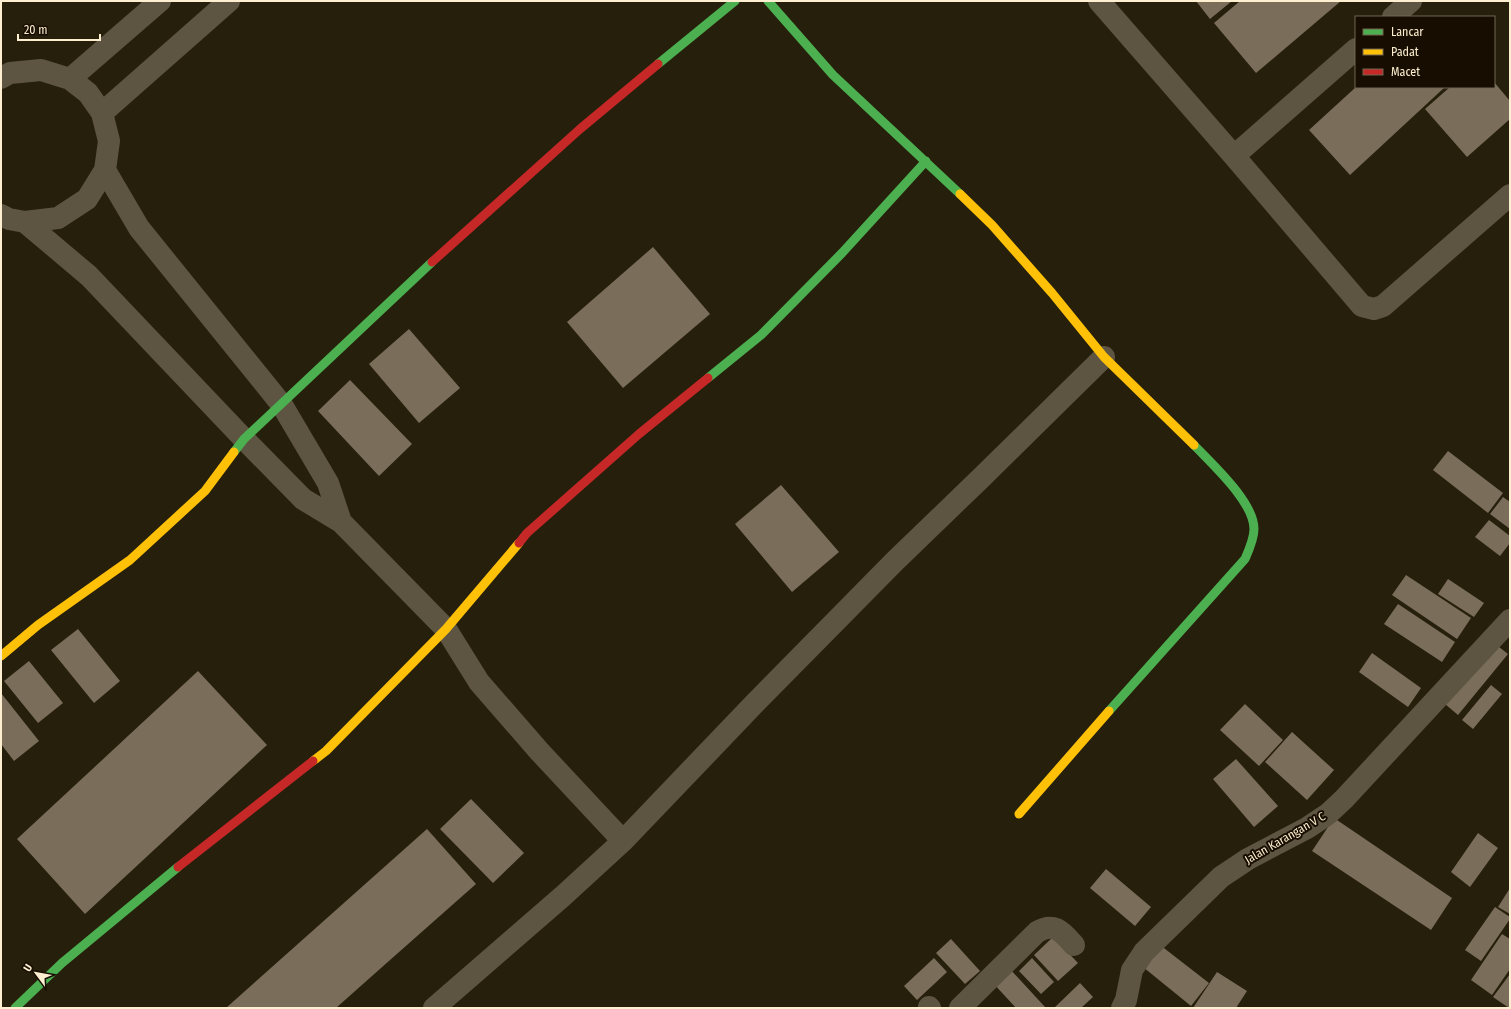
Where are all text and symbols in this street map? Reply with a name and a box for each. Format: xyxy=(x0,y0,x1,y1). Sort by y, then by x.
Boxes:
scale bar xyxy=(18,16,100,42)
legend xyxy=(1355,16,1495,88)
text: 20 m xyxy=(24,23,48,37)
text: Lancar xyxy=(1391,25,1424,39)
text: Padat xyxy=(1391,45,1419,59)
text: Macet xyxy=(1391,65,1420,79)
street label: Jalan Karangan V C xyxy=(1242,809,1328,867)
north arrow xyxy=(16,953,56,993)
text: U xyxy=(21,962,35,974)

